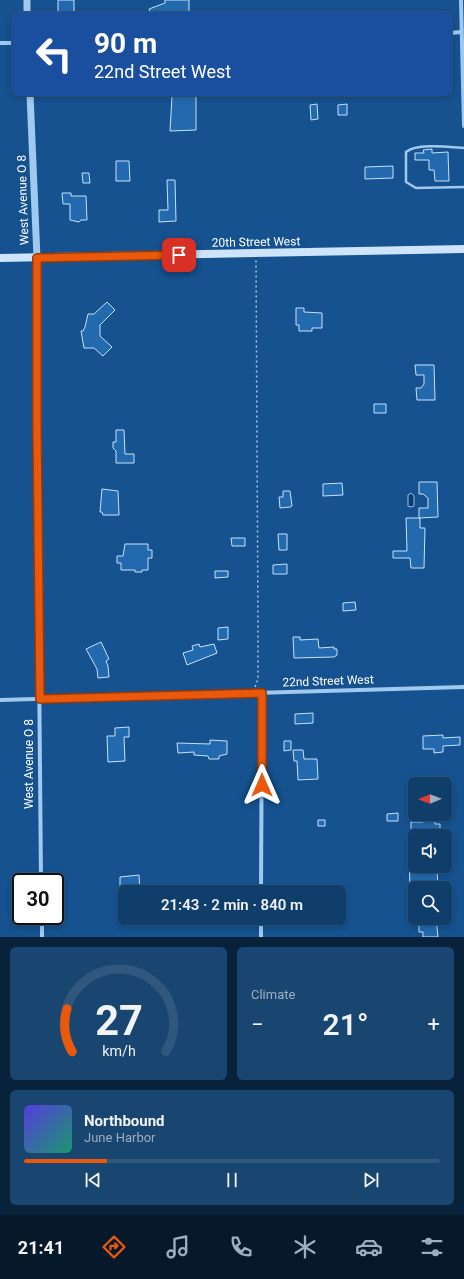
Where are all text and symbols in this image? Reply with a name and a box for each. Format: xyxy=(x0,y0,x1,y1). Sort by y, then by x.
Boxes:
text: 90 m xyxy=(94,27,157,60)
icon: left xyxy=(28,28,80,80)
text: 22nd Street West xyxy=(94,61,231,82)
street label: West Avenue O 8 xyxy=(14,154,32,245)
street label: 20th Street West xyxy=(212,234,300,250)
pin xyxy=(162,238,196,272)
icon: arrive xyxy=(168,244,190,266)
street label: 22nd Street West xyxy=(282,672,374,690)
street label: West Avenue O 8 xyxy=(22,719,36,809)
position arrow xyxy=(241,764,283,806)
north arrow xyxy=(408,777,452,821)
map controls xyxy=(408,777,452,925)
button: sound xyxy=(408,829,452,873)
speed limit sign: 30 xyxy=(12,873,64,925)
button: search xyxy=(408,881,452,925)
text: 21:43 · 2 min · 840 m xyxy=(161,896,303,914)
text: Climate xyxy=(251,987,295,1002)
text: 27 xyxy=(95,995,142,1044)
text: 21° xyxy=(323,1007,368,1042)
text: − xyxy=(251,1012,264,1037)
text: + xyxy=(428,1012,440,1037)
text: km/h xyxy=(102,1042,135,1058)
text: Northbound xyxy=(84,1112,165,1130)
text: June Harbor xyxy=(84,1130,156,1145)
icon: previous xyxy=(82,1169,104,1191)
icon: pause xyxy=(221,1169,243,1191)
icon: next xyxy=(360,1169,382,1191)
icon: directions xyxy=(100,1233,128,1261)
icon: music xyxy=(164,1233,192,1261)
icon: phone xyxy=(227,1233,255,1261)
icon: climate xyxy=(291,1233,319,1261)
icon: car xyxy=(355,1233,383,1261)
icon: filters xyxy=(418,1233,446,1261)
text: 21:41 xyxy=(18,1237,64,1258)

